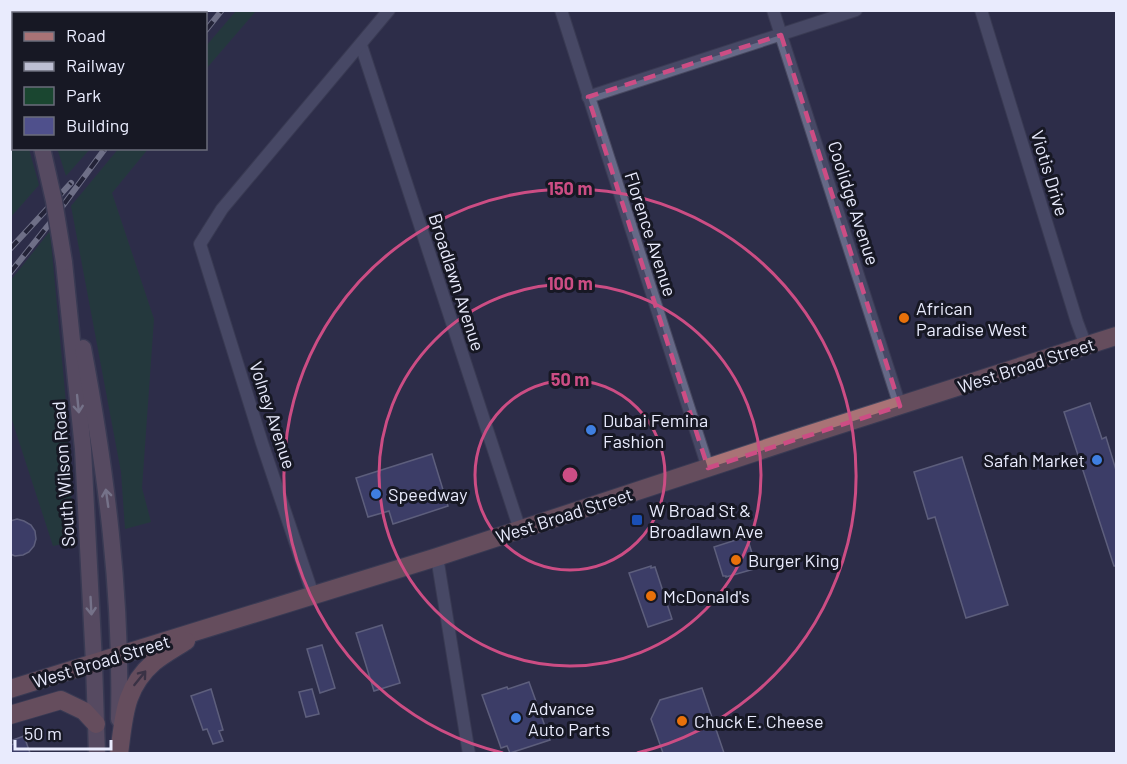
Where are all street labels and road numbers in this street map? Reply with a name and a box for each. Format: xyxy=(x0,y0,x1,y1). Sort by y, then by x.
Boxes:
street label: Viotis Drive xyxy=(1027,128,1073,218)
street label: Coolidge Avenue xyxy=(824,138,884,268)
street label: Florence Avenue xyxy=(621,169,681,299)
street label: Broadlawn Avenue xyxy=(424,210,490,354)
street label: West Broad Street xyxy=(955,333,1097,397)
street label: Volney Avenue xyxy=(245,358,301,472)
street label: South Wilson Road xyxy=(47,400,79,548)
street label: West Broad Street xyxy=(493,483,635,547)
street label: West Broad Street xyxy=(30,630,172,692)

